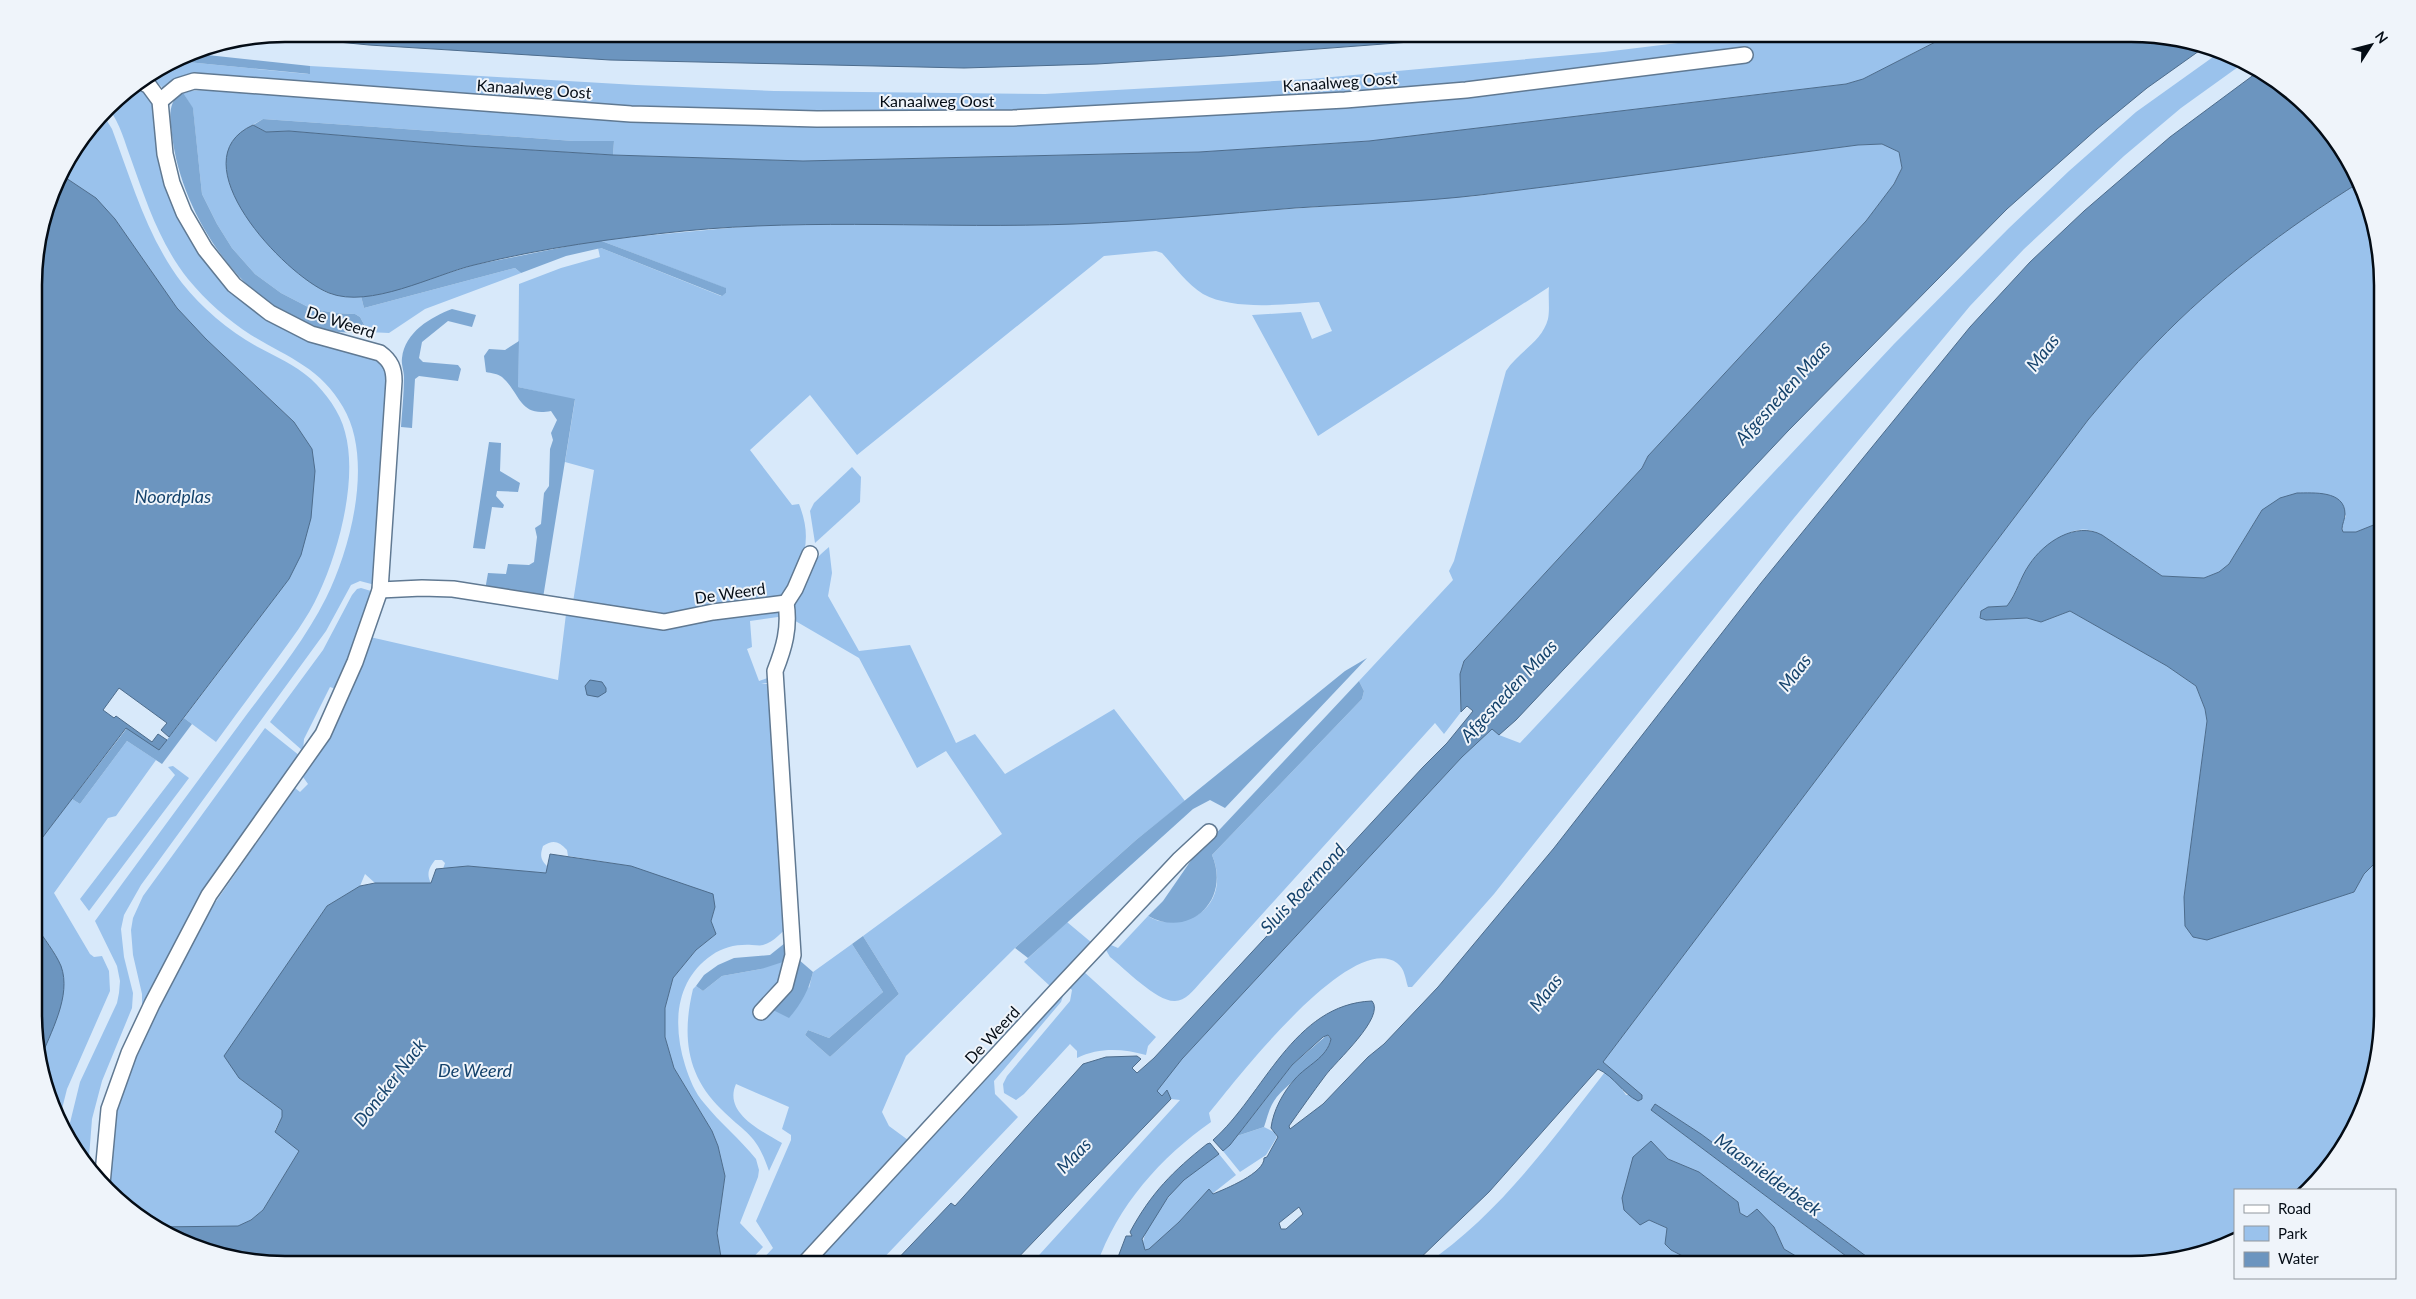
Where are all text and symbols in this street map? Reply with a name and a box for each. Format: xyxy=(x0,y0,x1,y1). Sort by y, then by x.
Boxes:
north arrow xyxy=(2346,20,2396,70)
text: N xyxy=(2372,28,2392,46)
street label: Kanaalweg Oost xyxy=(1282,68,1398,95)
street label: Kanaalweg Oost xyxy=(476,75,592,102)
street label: Kanaalweg Oost xyxy=(880,91,995,110)
street label: De Weerd xyxy=(304,301,378,342)
water label: Maas xyxy=(2021,330,2063,375)
water label: Afgesneden Maas xyxy=(1729,336,1835,449)
water label: Noordplas xyxy=(135,485,211,507)
street label: De Weerd xyxy=(693,578,767,607)
water label: Afgesneden Maas xyxy=(1455,635,1561,747)
water label: Maas xyxy=(1773,650,1815,695)
water label: Sluis Roermond xyxy=(1255,839,1350,938)
water label: Maas xyxy=(1524,970,1566,1015)
street label: De Weerd xyxy=(960,1002,1023,1067)
water label: Doncker Nack xyxy=(348,1034,430,1130)
water label: De Weerd xyxy=(438,1059,512,1081)
water label: Maasnielderbeek xyxy=(1711,1128,1827,1221)
water label: Maas xyxy=(1051,1133,1095,1178)
legend xyxy=(2234,1189,2396,1279)
text: Road xyxy=(2278,1199,2311,1217)
text: Park xyxy=(2278,1224,2308,1242)
text: Water xyxy=(2278,1249,2319,1267)

